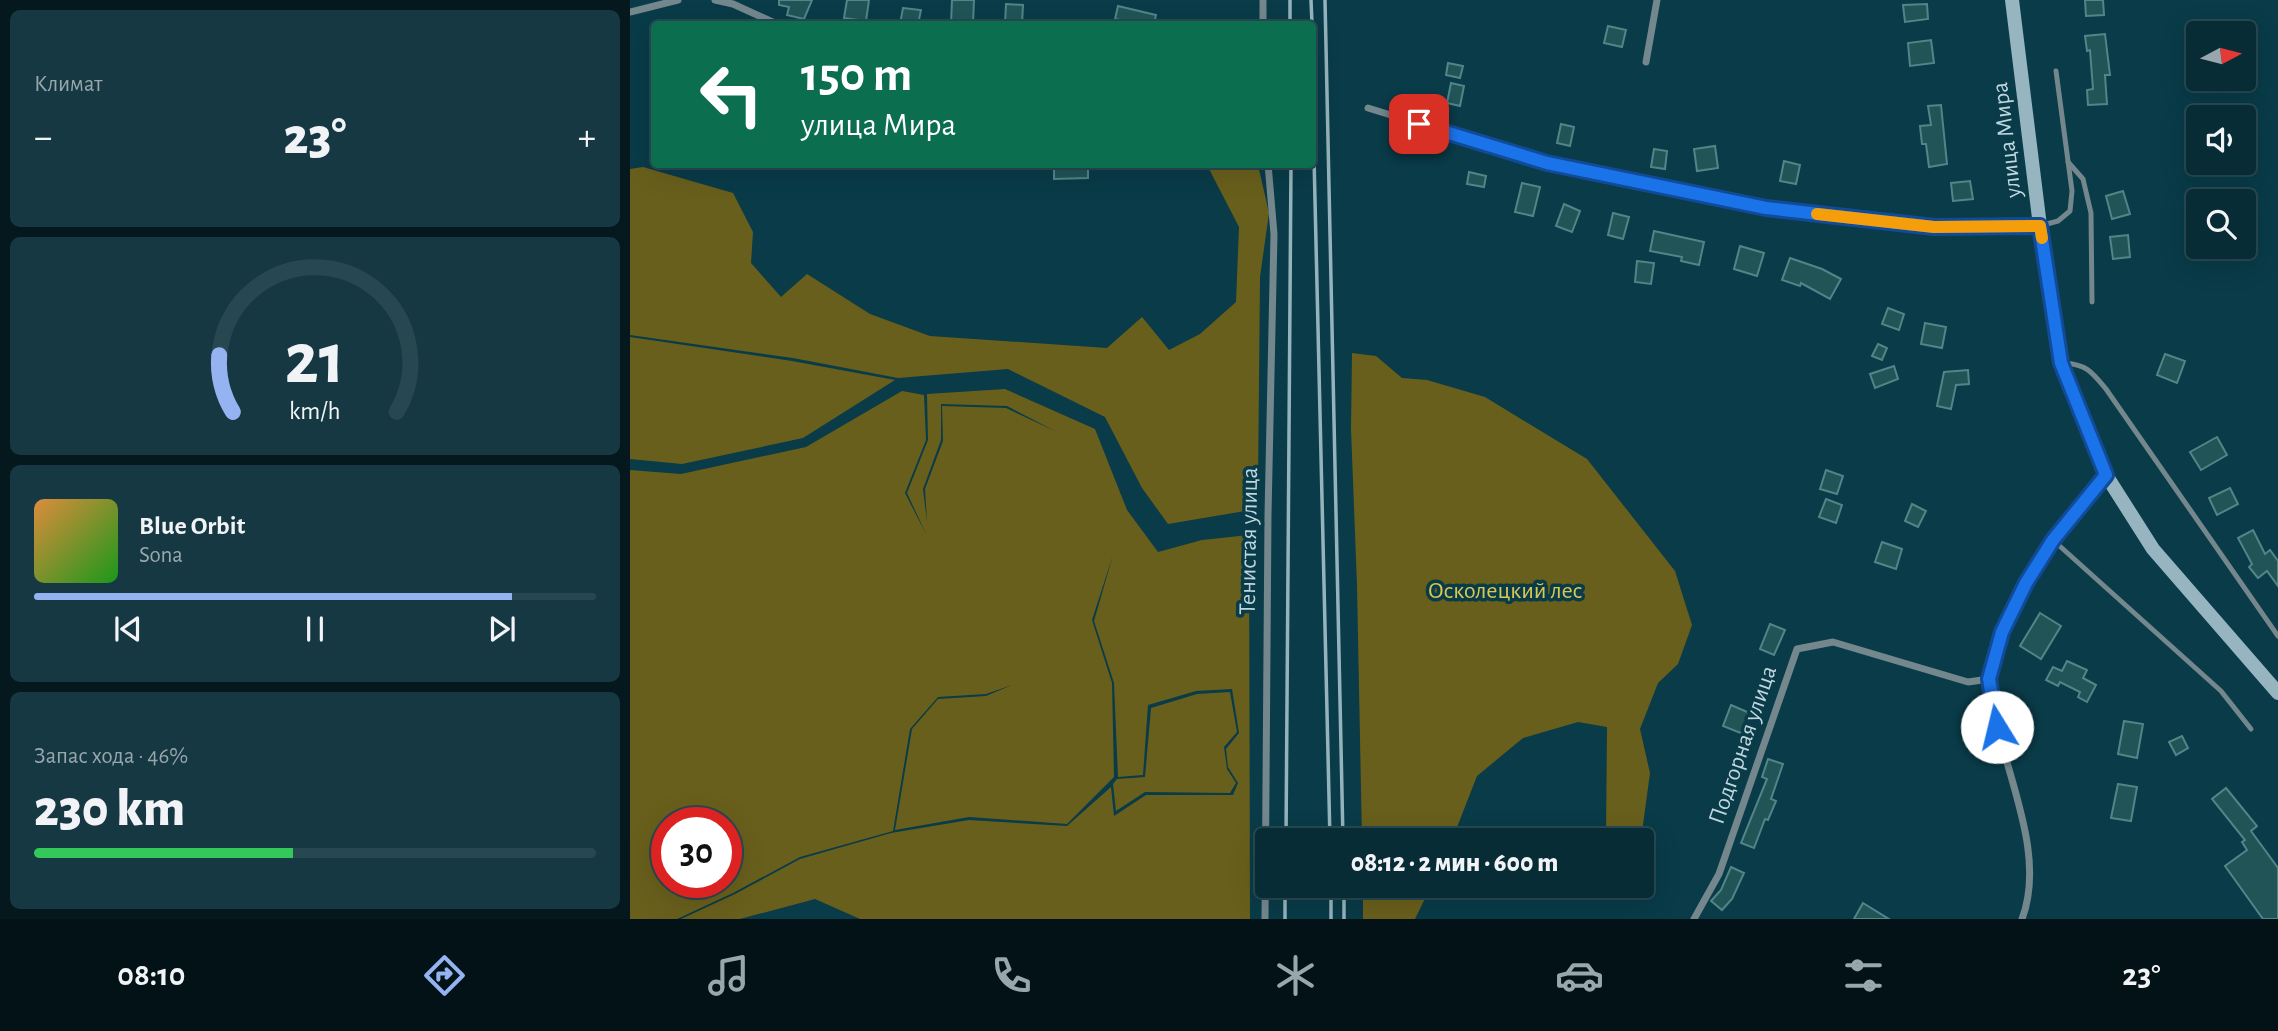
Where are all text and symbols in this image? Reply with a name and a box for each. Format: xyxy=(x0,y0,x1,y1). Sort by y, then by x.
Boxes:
north arrow xyxy=(2186,21,2256,91)
map controls xyxy=(2186,21,2256,259)
icon: left xyxy=(686,49,777,140)
text: 150 m xyxy=(801,51,912,100)
text: Климат xyxy=(34,73,103,96)
street label: улица Мира xyxy=(1988,81,2026,200)
pin xyxy=(1389,94,1449,154)
icon: arrive xyxy=(1400,105,1438,143)
button: sound xyxy=(2186,105,2256,175)
text: улица Мира xyxy=(801,109,956,141)
text: 23° xyxy=(284,111,346,163)
text: − xyxy=(34,119,52,157)
text: + xyxy=(578,119,596,157)
button: search xyxy=(2186,189,2256,259)
text: 21 xyxy=(285,324,345,397)
text: km/h xyxy=(289,399,341,424)
street label: Тенистая улица xyxy=(1236,467,1262,615)
text: Blue Orbit xyxy=(139,513,245,539)
text: Sona xyxy=(139,544,183,567)
park label: Осколецкий лес xyxy=(1428,579,1582,603)
icon: previous xyxy=(109,610,147,648)
icon: pause xyxy=(296,610,334,648)
icon: next xyxy=(483,610,521,648)
street label: Подгорная улица xyxy=(1705,663,1781,827)
position arrow xyxy=(1960,690,2034,764)
text: Запас хода · 46% xyxy=(34,745,188,768)
text: 230 km xyxy=(34,783,185,835)
speed limit sign: 30 xyxy=(651,807,742,898)
text: 08:12 · 2 мин · 600 m xyxy=(1351,850,1558,876)
icon: directions xyxy=(420,951,469,1000)
icon: music xyxy=(704,951,753,1000)
icon: phone xyxy=(987,951,1036,1000)
icon: climate xyxy=(1271,951,1320,1000)
icon: car xyxy=(1555,951,1604,1000)
icon: filters xyxy=(1839,951,1888,1000)
text: 08:10 xyxy=(117,959,185,991)
text: 23° xyxy=(2122,959,2161,991)

